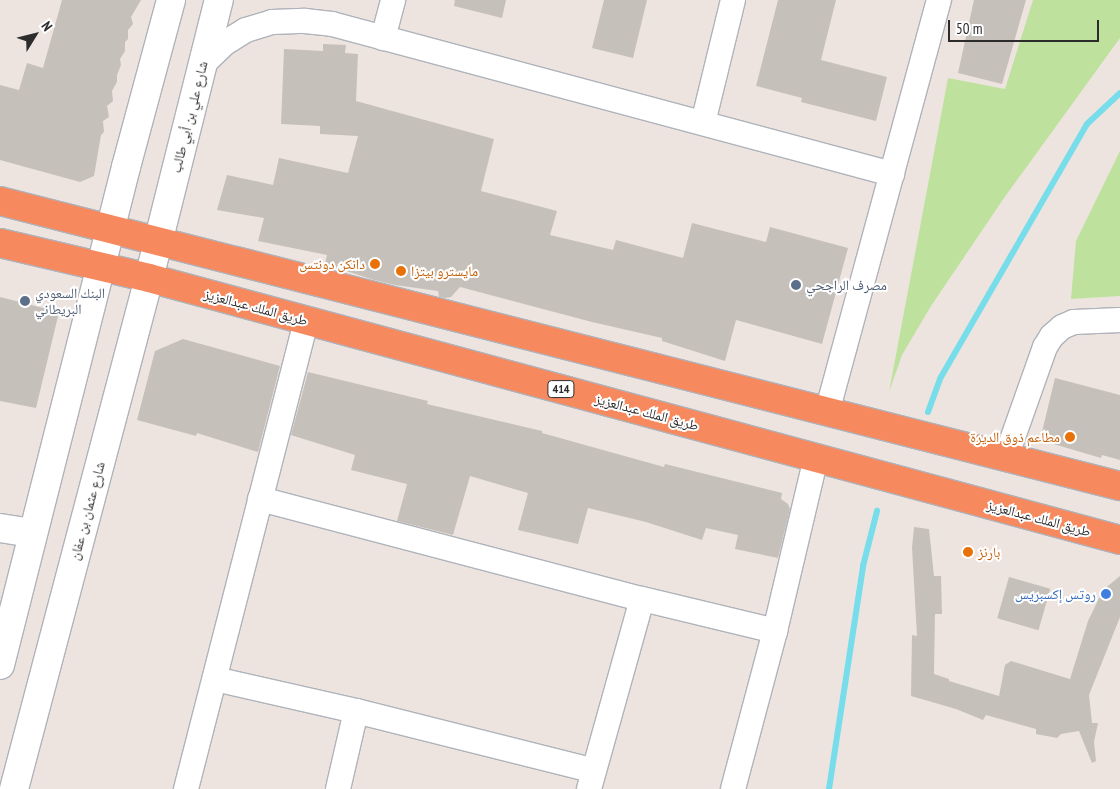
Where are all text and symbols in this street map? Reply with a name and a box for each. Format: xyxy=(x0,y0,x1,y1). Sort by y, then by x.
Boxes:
north arrow xyxy=(10,10,60,60)
scale bar xyxy=(950,10,1101,42)
text: N xyxy=(38,18,57,35)
text: 50 m xyxy=(956,19,982,38)
street label: شارع علي بن أبي طالب xyxy=(167,59,211,175)
place label: دانكن دونتس xyxy=(299,256,365,272)
marker: دانكن دونتس xyxy=(369,258,381,270)
place label: مايسترو بيتزا xyxy=(411,263,478,279)
marker: مايسترو بيتزا xyxy=(395,265,407,277)
place label: مصرف الراجحي xyxy=(806,277,887,293)
marker: مصرف الراجحي xyxy=(790,279,802,291)
place label: البنك السعودي البريطاني xyxy=(35,285,105,318)
street label: طريق الملك عبدالعزيز xyxy=(202,285,310,329)
marker: البنك السعودي البريطاني xyxy=(19,295,31,307)
road number: 414 xyxy=(547,379,575,398)
street label: طريق الملك عبدالعزيز xyxy=(593,390,701,434)
place label: مطاعم ذوق الديرة xyxy=(970,429,1060,445)
marker: مطاعم ذوق الديرة xyxy=(1064,431,1076,443)
street label: شارع عثمان بن عفان xyxy=(66,460,108,562)
street label: طريق الملك عبدالعزيز xyxy=(985,496,1093,540)
place label: بارنز xyxy=(978,544,1000,560)
marker: بارنز xyxy=(962,546,974,558)
place label: روتس إكسبريس xyxy=(1015,586,1096,602)
marker: روتس إكسبريس xyxy=(1100,588,1112,600)

